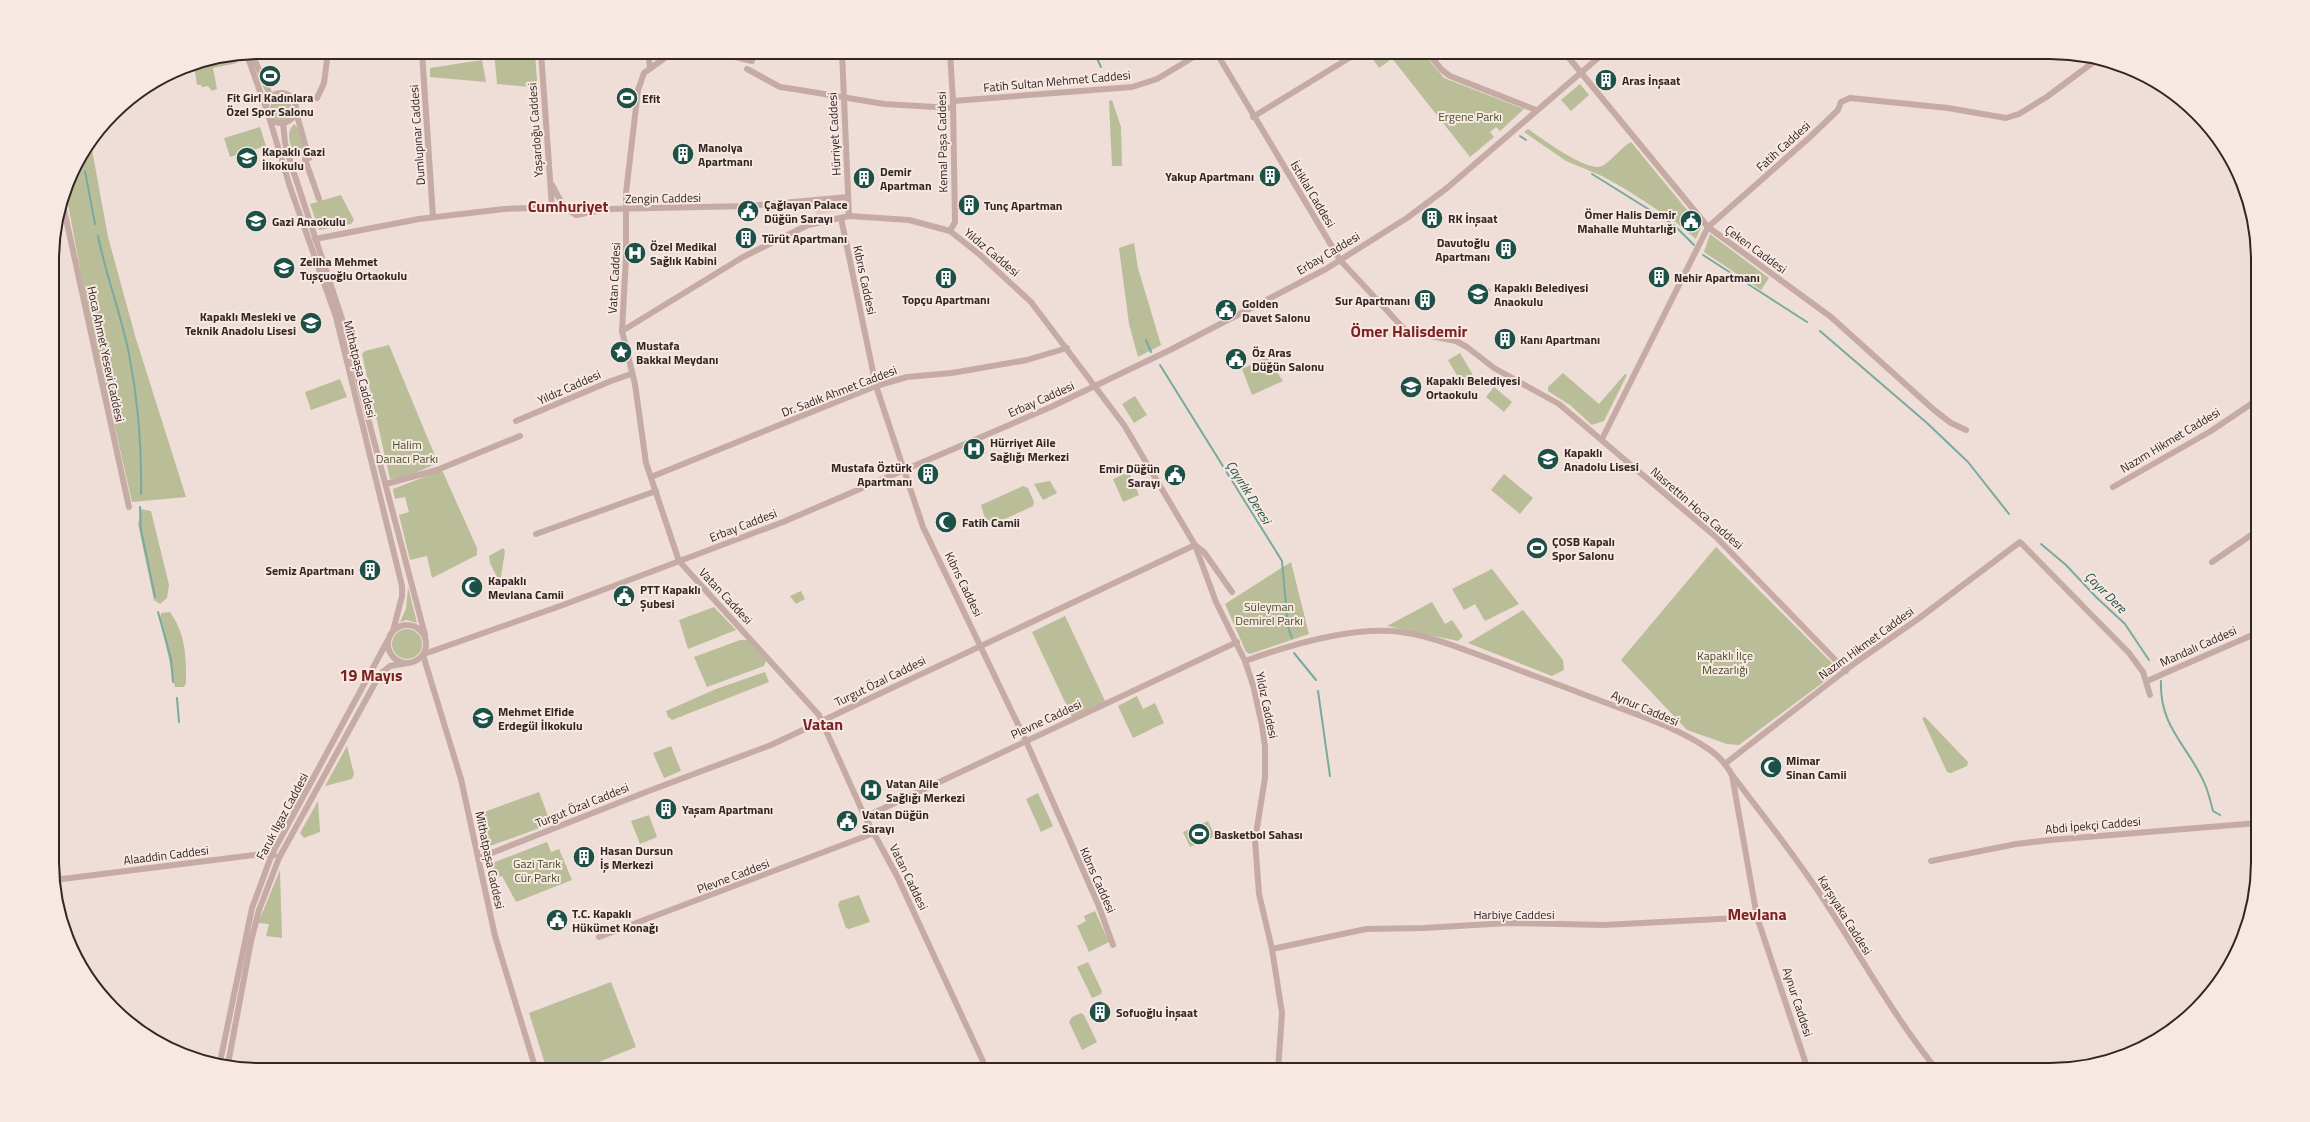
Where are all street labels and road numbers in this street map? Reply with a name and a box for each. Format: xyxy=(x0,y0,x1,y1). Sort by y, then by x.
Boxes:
street label: Fatih Sultan Mehmet Caddesi xyxy=(983,65,1131,97)
street label: Yaşardoğu Caddesi xyxy=(522,82,548,178)
street label: Dumlupınar Caddesi xyxy=(404,84,430,186)
street label: Kemal Paşa Caddesi xyxy=(932,91,952,193)
street label: Hürriyet Caddesi xyxy=(822,92,846,176)
street label: Fatih Caddesi xyxy=(1752,116,1814,176)
street label: İstiklal Caddesi xyxy=(1286,157,1340,231)
street label: Zengin Caddesi xyxy=(625,188,701,208)
street label: Çeken Caddesi xyxy=(1721,220,1791,278)
street label: Yıldız Caddesi xyxy=(960,223,1024,281)
street label: Erbay Caddesi xyxy=(1293,227,1363,279)
street label: Vatan Caddesi xyxy=(603,242,625,314)
street label: Kıbrıs Caddesi xyxy=(848,244,882,316)
street label: Hoca Ahmet Yesevi Caddesi xyxy=(82,284,130,424)
street label: Mithatpaşa Caddesi xyxy=(339,318,381,420)
street label: Dr. Sadık Ahmet Caddesi xyxy=(778,360,900,422)
street label: Yıldız Caddesi xyxy=(534,365,604,409)
street label: Erbay Caddesi xyxy=(1005,376,1077,422)
street label: Nazım Hikmet Caddesi xyxy=(2116,403,2224,477)
street label: Nasrettin Hoca Caddesi xyxy=(1646,462,1748,554)
street label: Erbay Caddesi xyxy=(706,503,780,547)
street label: Kıbrıs Caddesi xyxy=(940,548,988,620)
street label: Vatan Caddesi xyxy=(695,563,757,629)
street label: Nazım Hikmet Caddesi xyxy=(1814,602,1918,684)
street label: Mandalı Caddesi xyxy=(2156,621,2240,671)
street label: Turgut Özal Caddesi xyxy=(831,651,929,711)
street label: Yıldız Caddesi xyxy=(1251,670,1283,740)
street label: Aynur Caddesi xyxy=(1608,685,1682,731)
street label: Plevne Caddesi xyxy=(1007,694,1085,744)
street label: Faruk Ilgaz Caddesi xyxy=(251,769,313,863)
street label: Turgut Özal Caddesi xyxy=(532,778,632,832)
street label: Mithatpaşa Caddesi xyxy=(470,809,510,911)
street label: Abdi İpekçi Caddesi xyxy=(2044,811,2142,839)
street label: Alaaddin Caddesi xyxy=(122,840,210,870)
street label: Vatan Caddesi xyxy=(885,841,933,913)
street label: Kıbrıs Caddesi xyxy=(1075,844,1121,916)
street label: Plevne Caddesi xyxy=(694,853,772,899)
street label: Karşıyaka Caddesi xyxy=(1813,871,1877,959)
street label: Harbiye Caddesi xyxy=(1473,905,1555,924)
street label: Aynur Caddesi xyxy=(1778,965,1818,1039)

